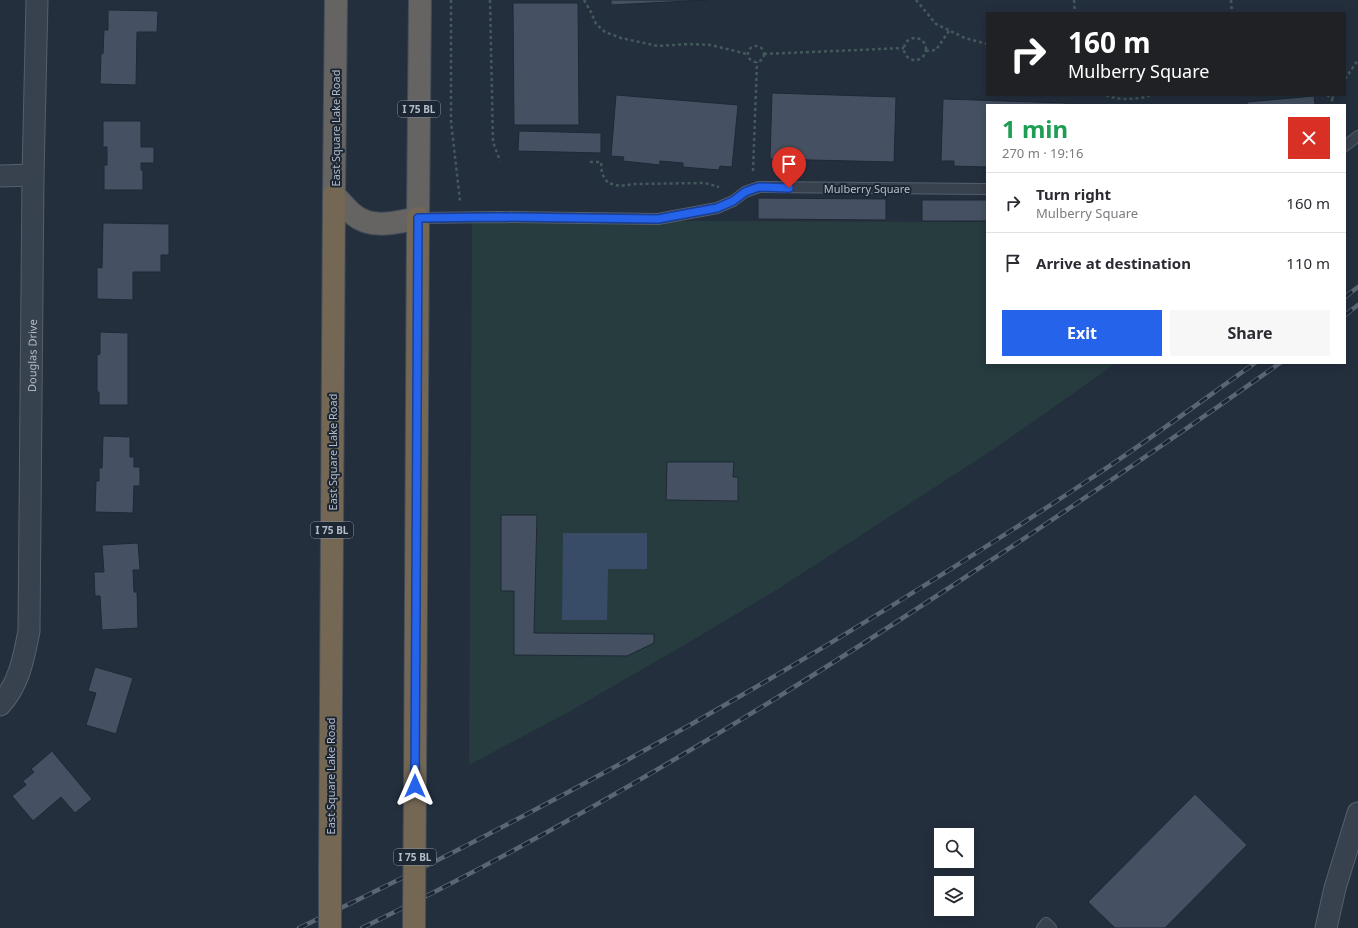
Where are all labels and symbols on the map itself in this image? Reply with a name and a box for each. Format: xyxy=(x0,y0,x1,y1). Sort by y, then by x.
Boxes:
street label: East Square Lake Road xyxy=(328,70,343,186)
road number: I 75 BL xyxy=(398,101,440,117)
pin xyxy=(772,147,806,188)
street label: Mulberry Square xyxy=(824,181,910,196)
street label: Douglas Drive xyxy=(24,319,39,392)
street label: East Square Lake Road xyxy=(325,394,340,510)
road number: I 75 BL xyxy=(311,522,353,538)
street label: East Square Lake Road xyxy=(323,718,338,834)
position arrow xyxy=(394,765,436,807)
road number: I 75 BL xyxy=(394,849,436,865)

